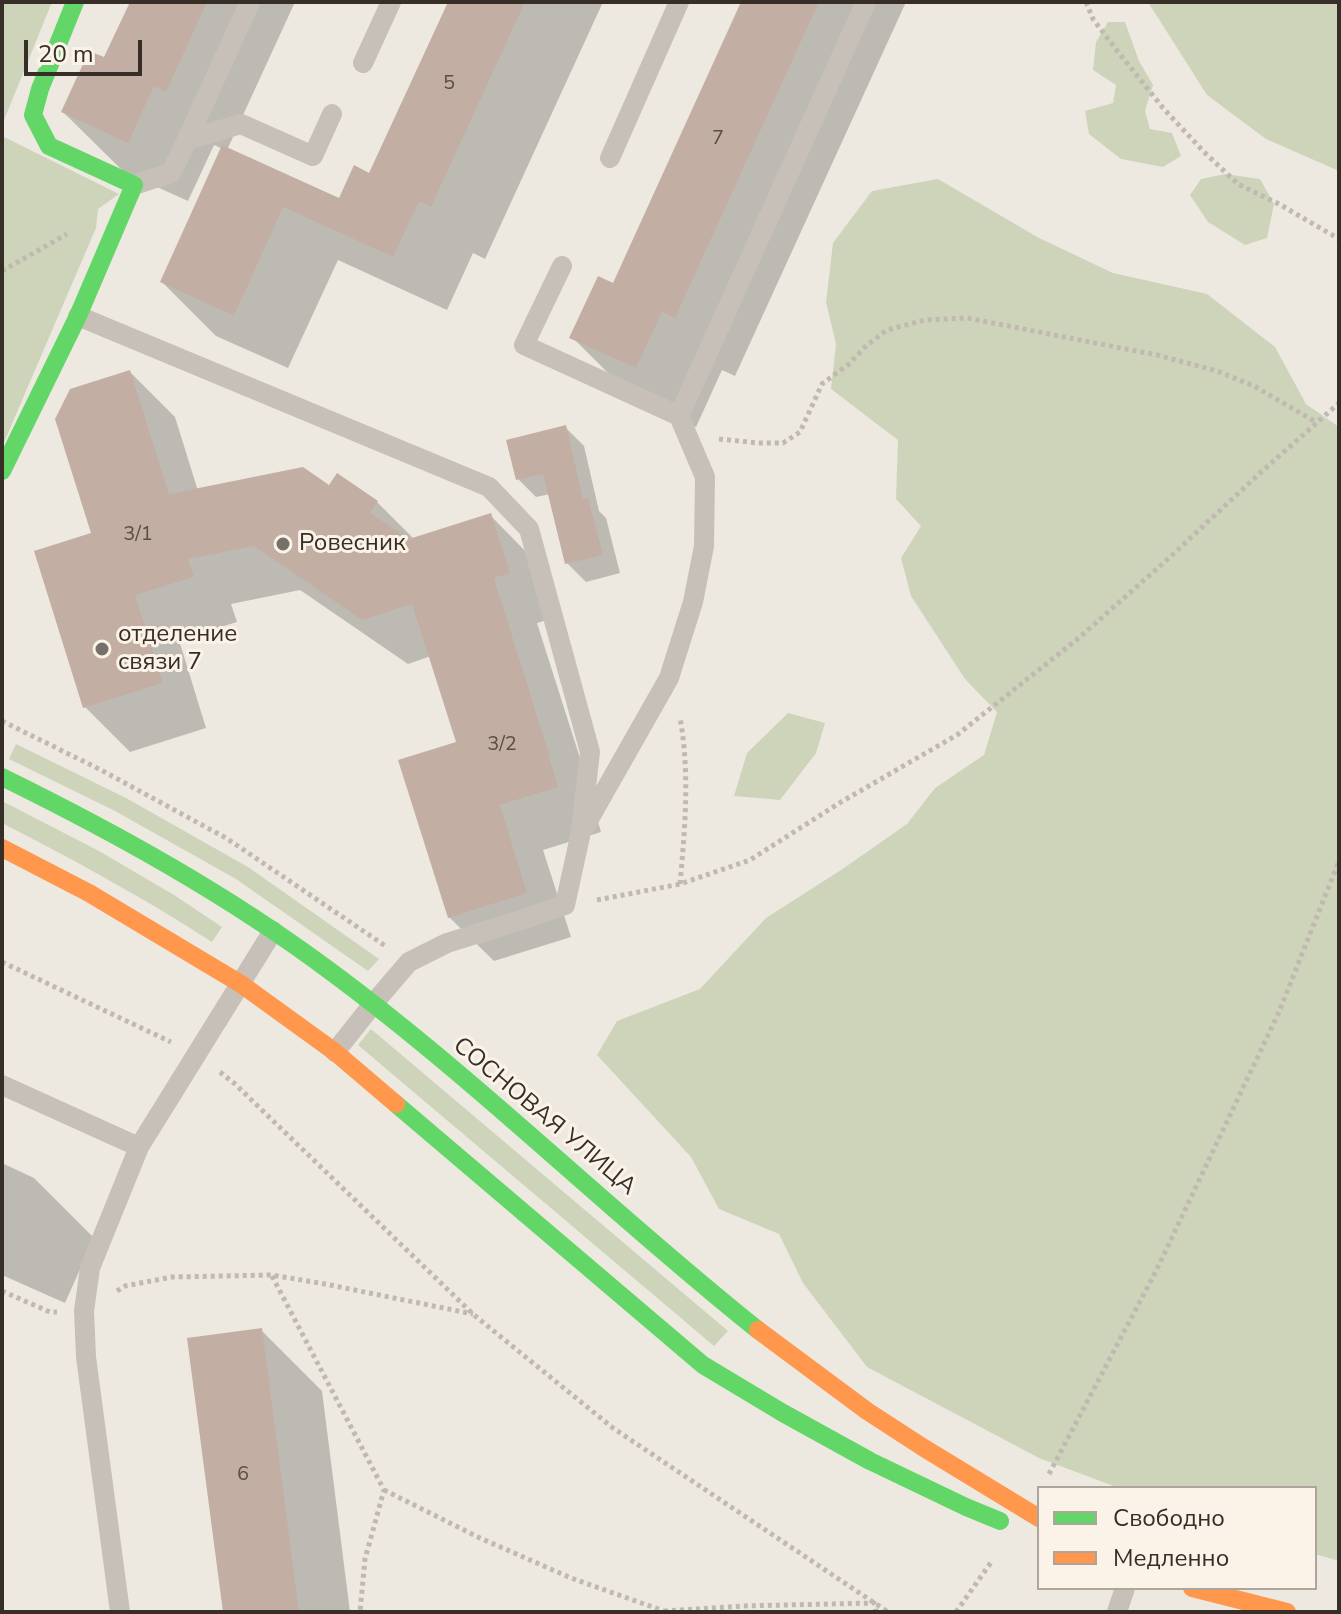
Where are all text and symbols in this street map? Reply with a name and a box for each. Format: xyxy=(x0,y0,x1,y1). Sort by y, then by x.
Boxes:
scale bar xyxy=(28,24,146,74)
text: 20 m xyxy=(38,38,94,70)
house number: 5 xyxy=(443,72,455,96)
house number: 7 xyxy=(712,127,724,151)
house number: 3/1 xyxy=(123,523,153,547)
place label: Ровесник xyxy=(299,530,406,558)
marker: Ровесник xyxy=(274,535,292,553)
place label: отделение связи 7 xyxy=(118,621,237,677)
marker: отделение связи 7 xyxy=(93,640,111,658)
house number: 3/2 xyxy=(487,733,517,757)
street label: СОСНОВАЯ УЛИЦА xyxy=(447,1032,641,1202)
house number: 6 xyxy=(237,1463,249,1487)
legend xyxy=(1037,1486,1317,1590)
text: Свободно xyxy=(1113,1502,1225,1534)
text: Медленно xyxy=(1113,1542,1229,1574)

